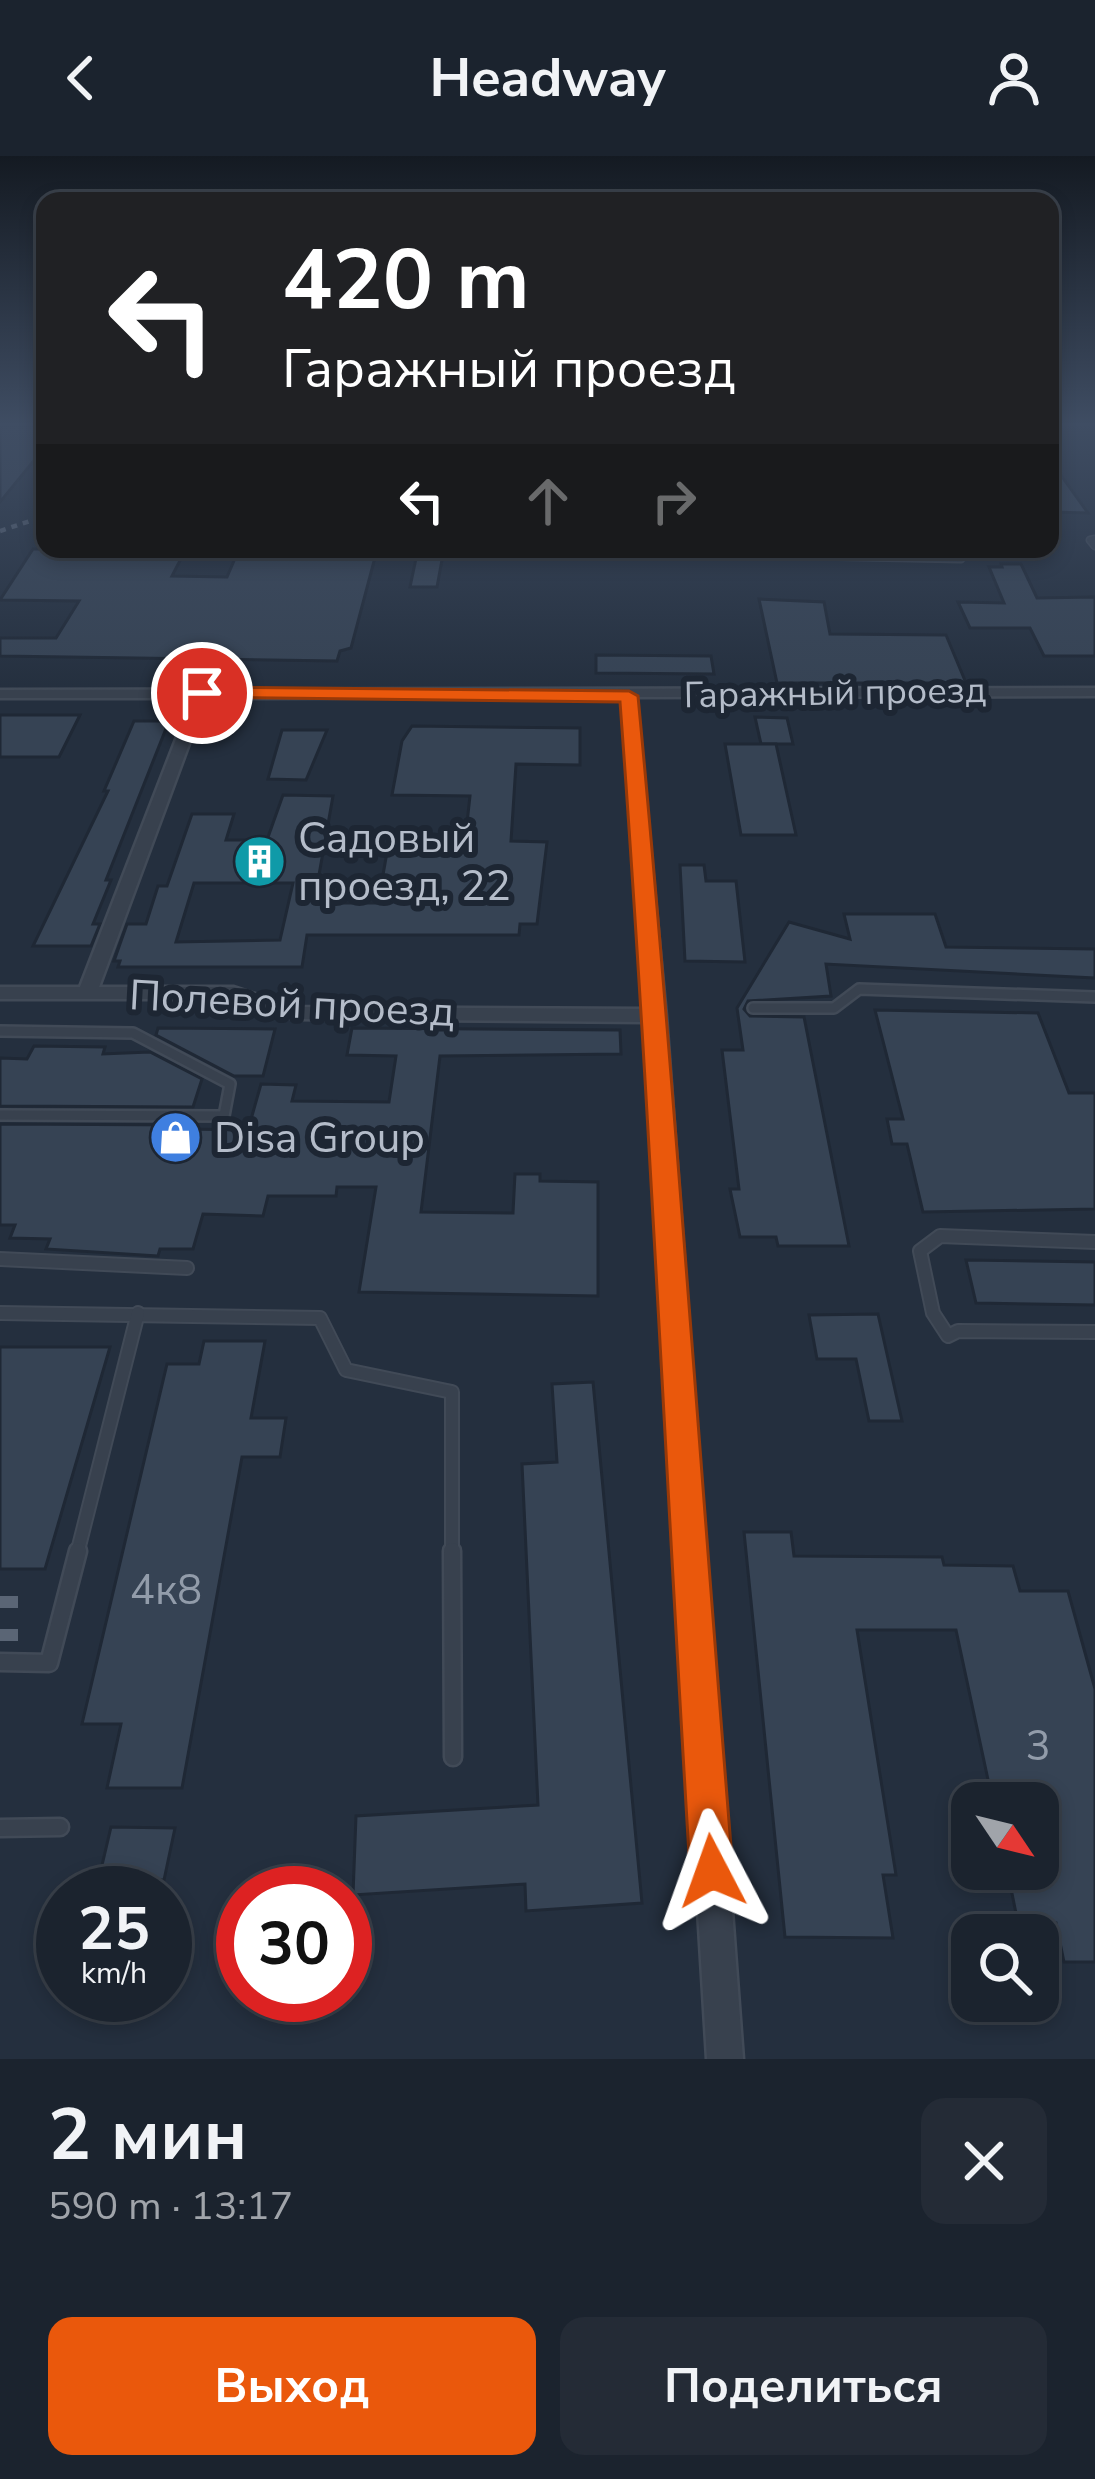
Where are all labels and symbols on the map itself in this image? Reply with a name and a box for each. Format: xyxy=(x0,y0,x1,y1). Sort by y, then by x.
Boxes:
pin xyxy=(151,642,253,744)
street label: Гаражный проезд xyxy=(683,666,987,720)
place label: Садовый проезд, 22 xyxy=(298,810,511,915)
building icon: Садовый проезд, 22 xyxy=(231,834,287,890)
street label: Полевой проезд xyxy=(128,967,456,1041)
shop icon: Disa Group xyxy=(147,1110,203,1166)
place label: Disa Group xyxy=(214,1110,425,1167)
house number: 4к8 xyxy=(130,1562,202,1619)
house number: 3 xyxy=(1025,1718,1051,1775)
north arrow xyxy=(951,1782,1059,1890)
position arrow xyxy=(649,1808,775,1934)
speed limit sign: 30 xyxy=(216,1866,372,2022)

